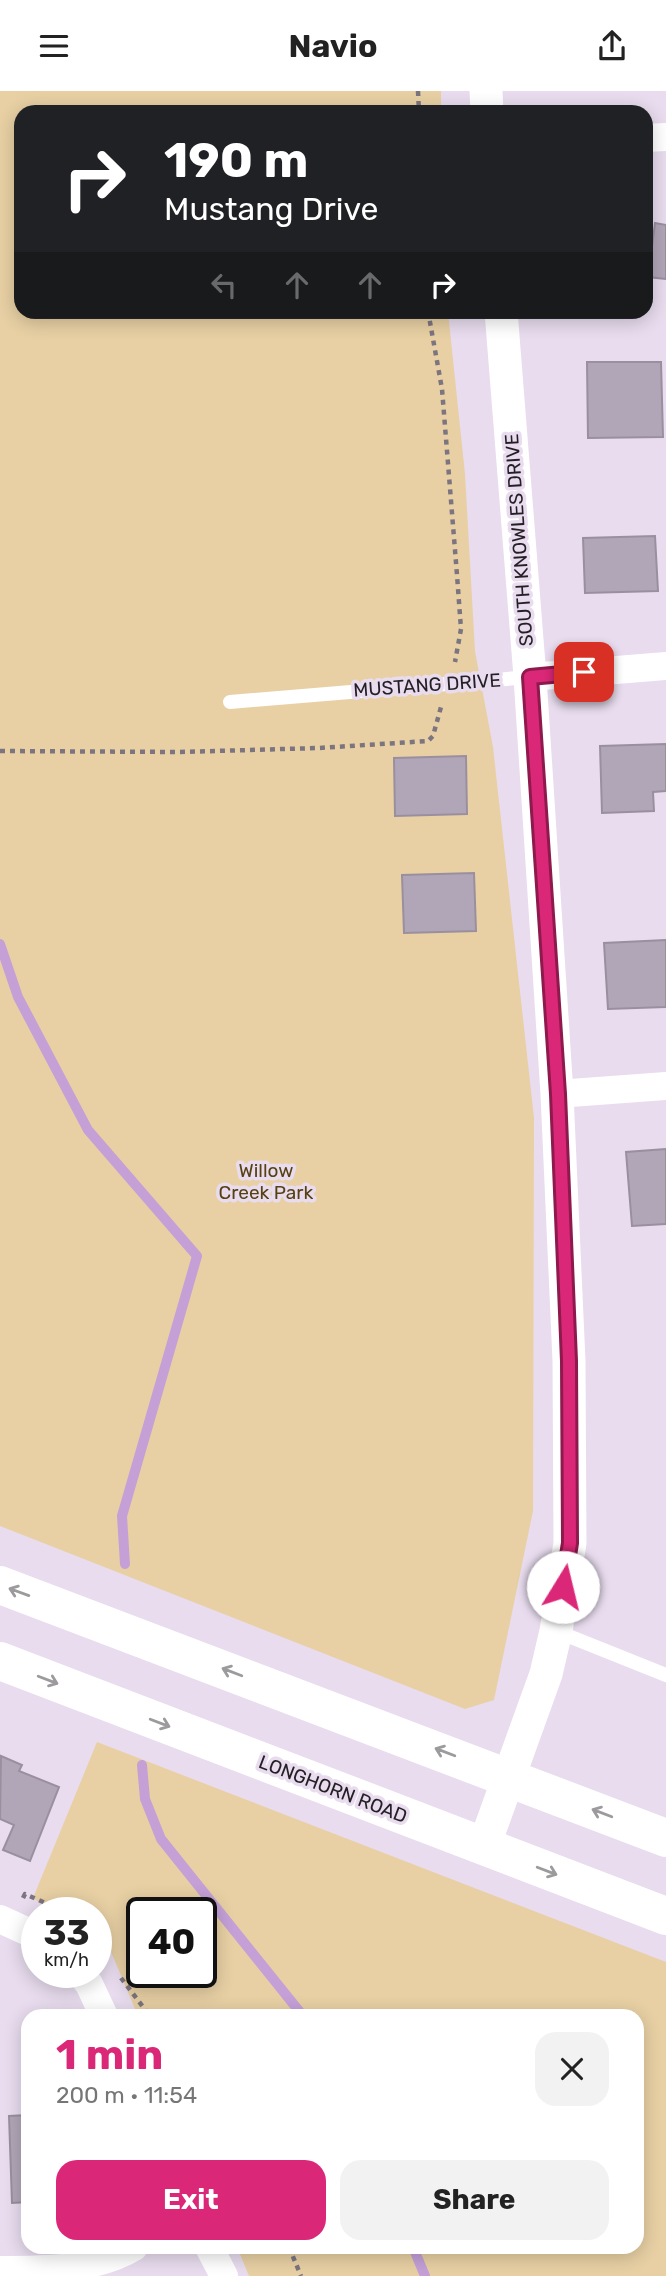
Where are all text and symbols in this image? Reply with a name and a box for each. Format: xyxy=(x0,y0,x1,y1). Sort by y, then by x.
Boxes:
icon: menu xyxy=(35,27,73,65)
text: Navio xyxy=(288,27,378,65)
icon: share xyxy=(593,27,631,65)
text: 190 m xyxy=(164,131,308,189)
icon: right xyxy=(49,133,140,224)
text: Mustang Drive xyxy=(164,190,379,228)
icon: left xyxy=(205,266,243,304)
icon: ahead xyxy=(278,266,316,304)
icon: ahead xyxy=(351,266,389,304)
icon: right xyxy=(424,266,462,304)
street label: SOUTH KNOWLES DRIVE xyxy=(500,433,538,647)
pin xyxy=(554,642,614,702)
icon: arrive xyxy=(565,653,603,691)
street label: MUSTANG DRIVE xyxy=(352,668,502,702)
park label: Willow Creek Park xyxy=(219,1159,314,1204)
position arrow xyxy=(526,1550,600,1624)
one-way arrow xyxy=(9,1585,31,1597)
one-way arrow xyxy=(222,1665,244,1677)
one-way arrow xyxy=(37,1674,59,1687)
one-way arrow xyxy=(148,1717,170,1730)
one-way arrow xyxy=(435,1745,457,1758)
street label: LONGHORN ROAD xyxy=(256,1750,410,1828)
one-way arrow xyxy=(592,1806,614,1818)
one-way arrow xyxy=(536,1865,558,1878)
speed limit sign: 40 xyxy=(126,1897,217,1988)
text: 33 xyxy=(43,1912,90,1954)
text: km/h xyxy=(44,1949,89,1971)
text: 1 min xyxy=(56,2030,163,2080)
button: close xyxy=(535,2032,609,2106)
text: 200 m · 11:54 xyxy=(56,2081,197,2109)
button: Exit xyxy=(56,2160,326,2240)
button: Share xyxy=(340,2160,609,2240)

